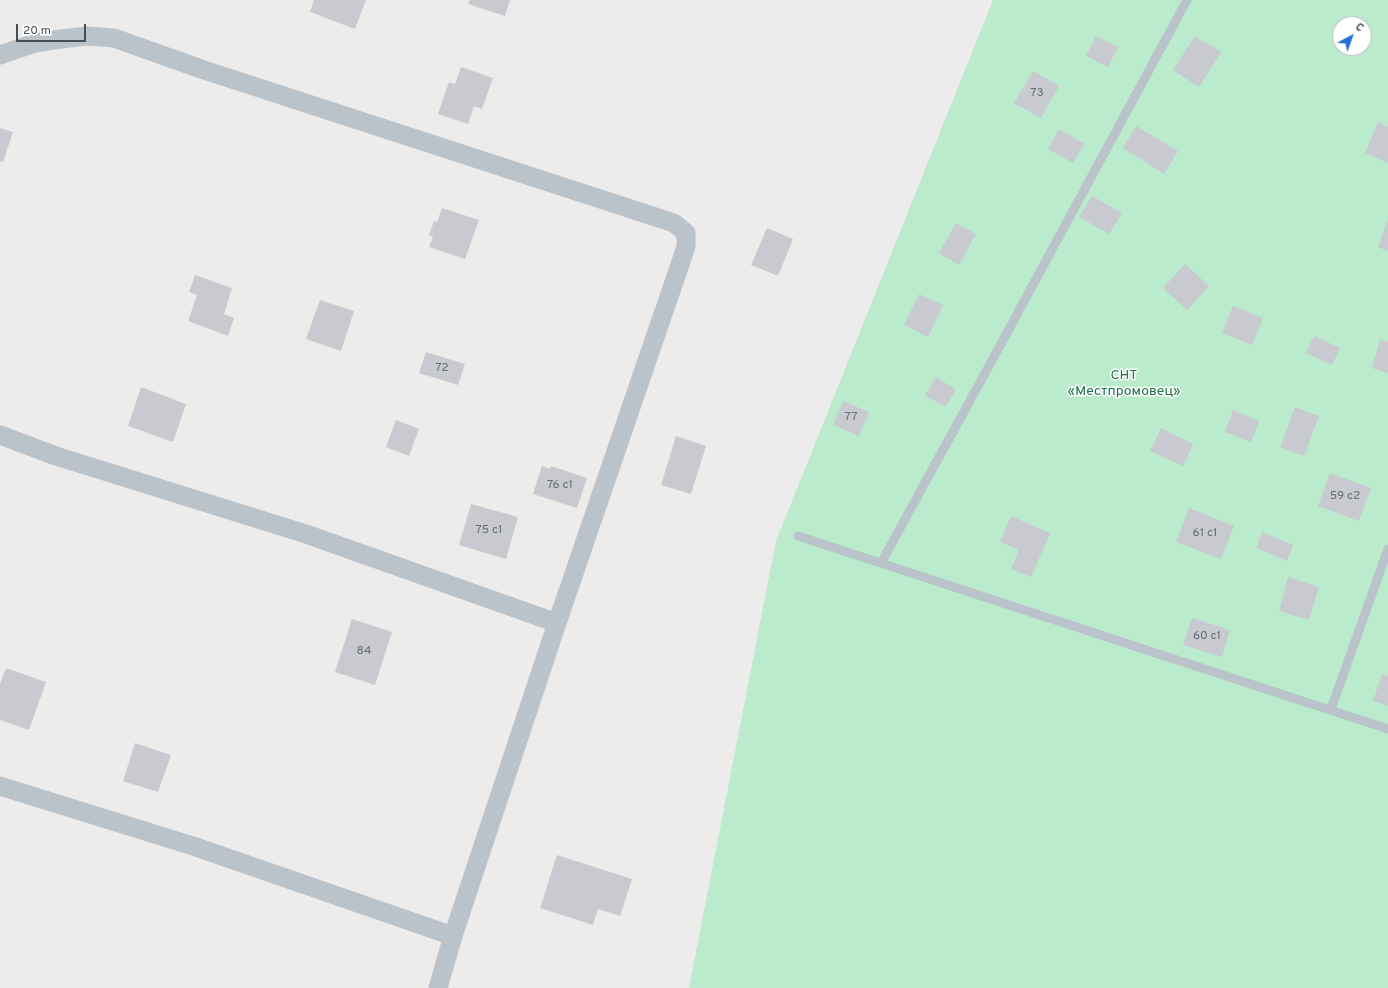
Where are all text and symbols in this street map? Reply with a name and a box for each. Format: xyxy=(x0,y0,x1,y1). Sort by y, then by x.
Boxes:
scale bar xyxy=(18,16,88,42)
north arrow xyxy=(1332,16,1372,56)
text: С xyxy=(1352,20,1366,35)
text: 20 m xyxy=(23,23,51,39)
house number: 73 xyxy=(1030,87,1044,101)
house number: 72 xyxy=(435,362,449,376)
park label: СНТ «Местпромовец» xyxy=(1068,368,1180,400)
house number: 77 xyxy=(845,411,857,425)
house number: 76 с1 xyxy=(547,479,573,493)
house number: 59 с2 xyxy=(1330,490,1360,504)
house number: 75 с1 xyxy=(475,524,503,538)
house number: 61 с1 xyxy=(1193,527,1217,541)
house number: 60 с1 xyxy=(1193,630,1221,644)
house number: 84 xyxy=(357,645,371,659)

